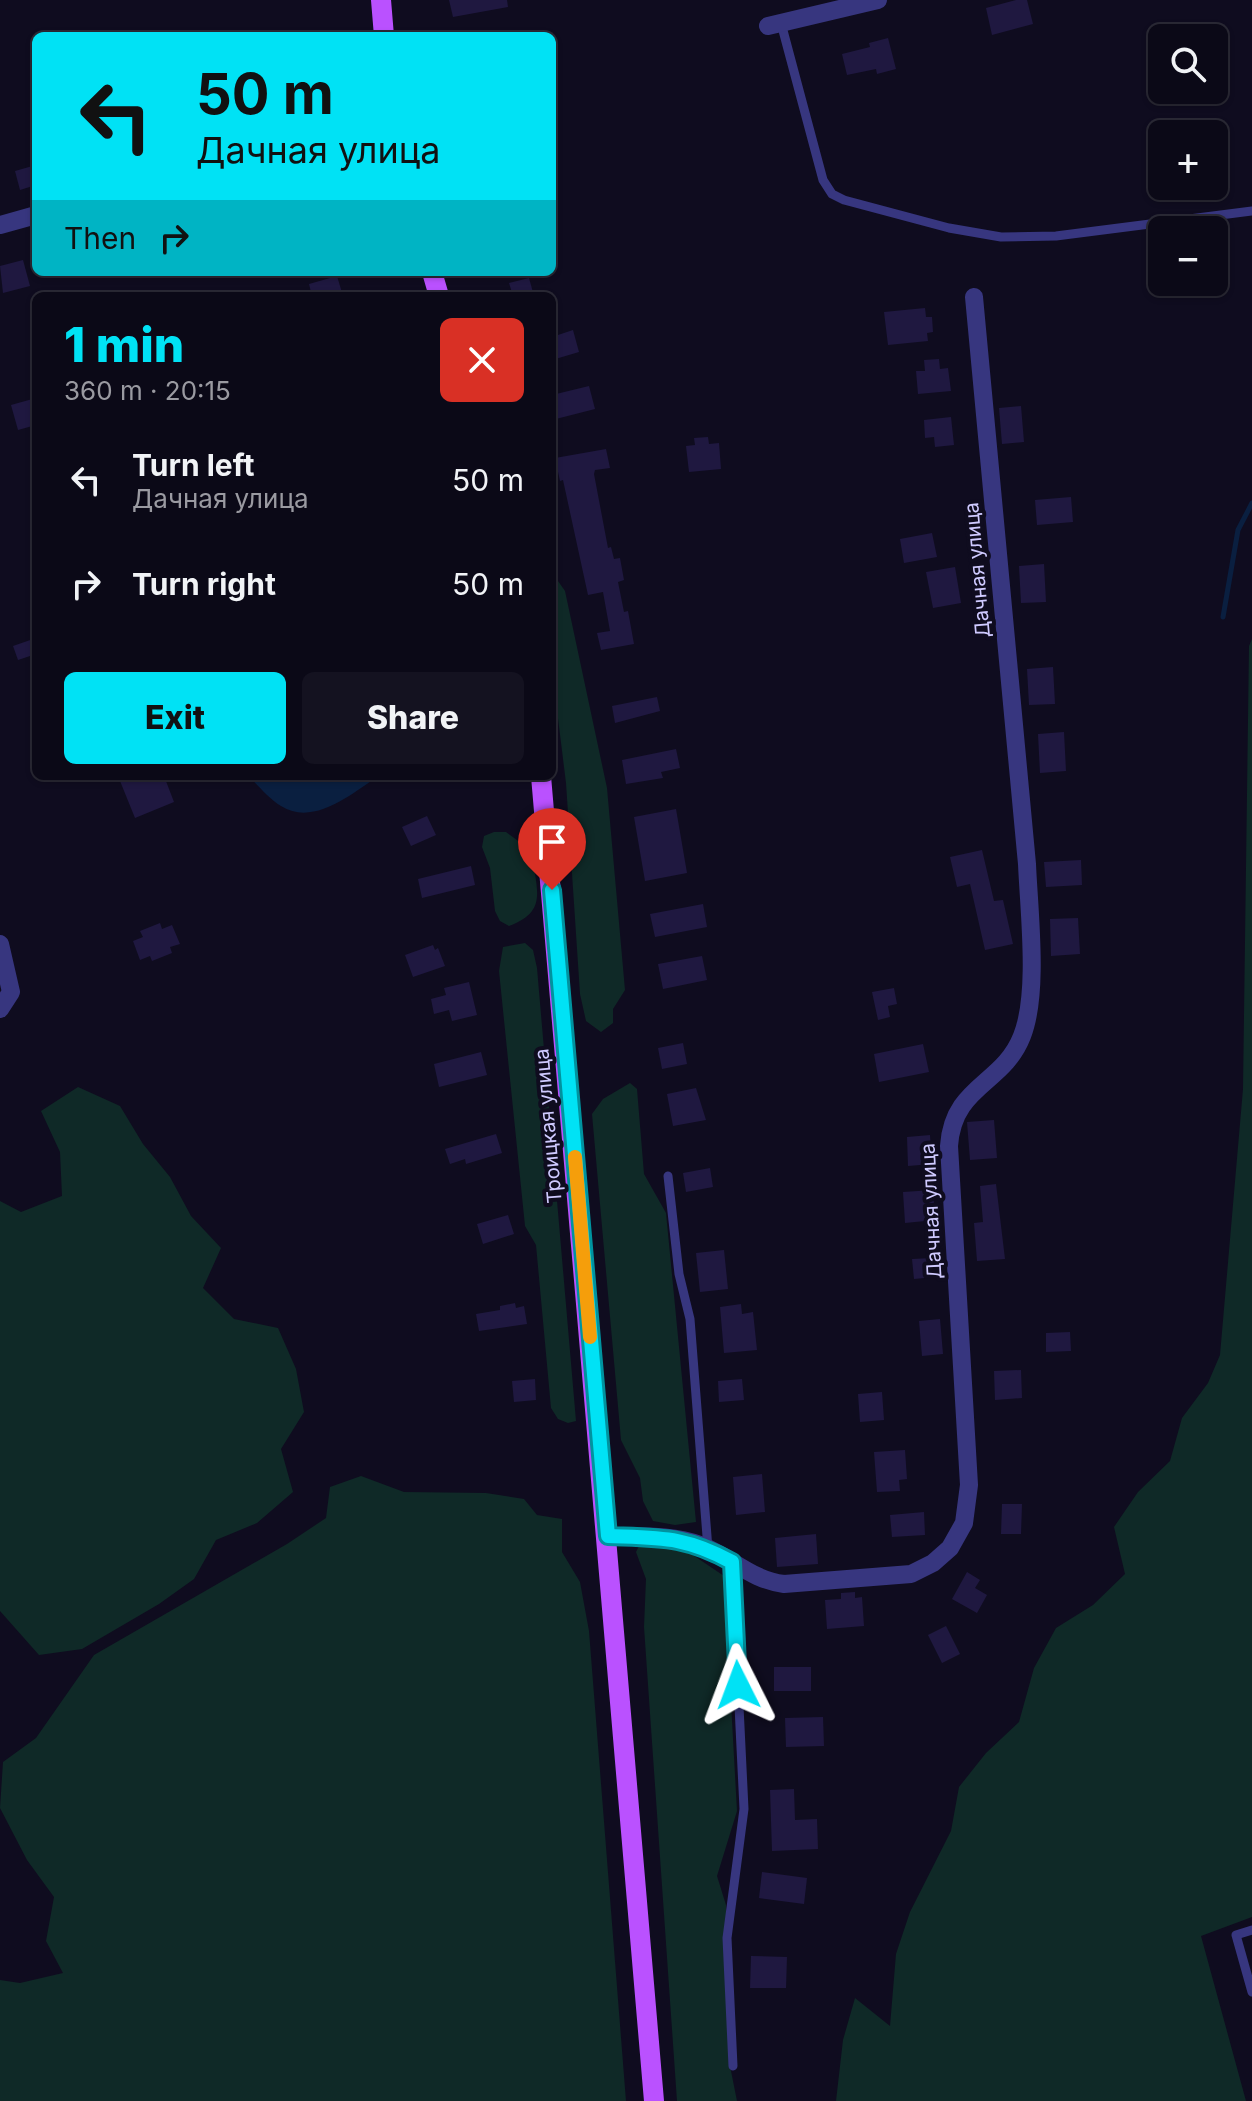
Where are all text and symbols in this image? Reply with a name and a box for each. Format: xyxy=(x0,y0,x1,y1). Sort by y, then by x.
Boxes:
map controls xyxy=(1148,24,1228,296)
button: search xyxy=(1148,24,1228,104)
text: 50 m xyxy=(196,60,334,128)
icon: left xyxy=(64,64,168,168)
button: + xyxy=(1148,120,1228,200)
text: Дачная улица xyxy=(196,128,440,172)
icon: right xyxy=(152,216,196,260)
button: − xyxy=(1148,216,1228,296)
text: Then xyxy=(64,220,136,256)
text: 1 min xyxy=(64,315,184,374)
button: close xyxy=(440,318,524,402)
text: 360 m · 20:15 xyxy=(64,375,231,406)
text: Turn left xyxy=(132,447,254,483)
icon: left xyxy=(64,458,108,502)
text: 50 m xyxy=(452,462,524,498)
text: Дачная улица xyxy=(132,483,309,514)
street label: Дачная улица xyxy=(959,501,995,639)
icon: right xyxy=(64,562,108,606)
text: Turn right xyxy=(132,566,276,602)
text: 50 m xyxy=(452,566,524,602)
button: Exit xyxy=(64,672,286,764)
button: Share xyxy=(302,672,524,764)
pin xyxy=(518,808,586,890)
icon: arrive xyxy=(530,820,574,864)
street label: Троицкая улица xyxy=(529,1048,567,1204)
street label: Дачная улица xyxy=(915,1143,947,1279)
position arrow xyxy=(696,1643,780,1727)

